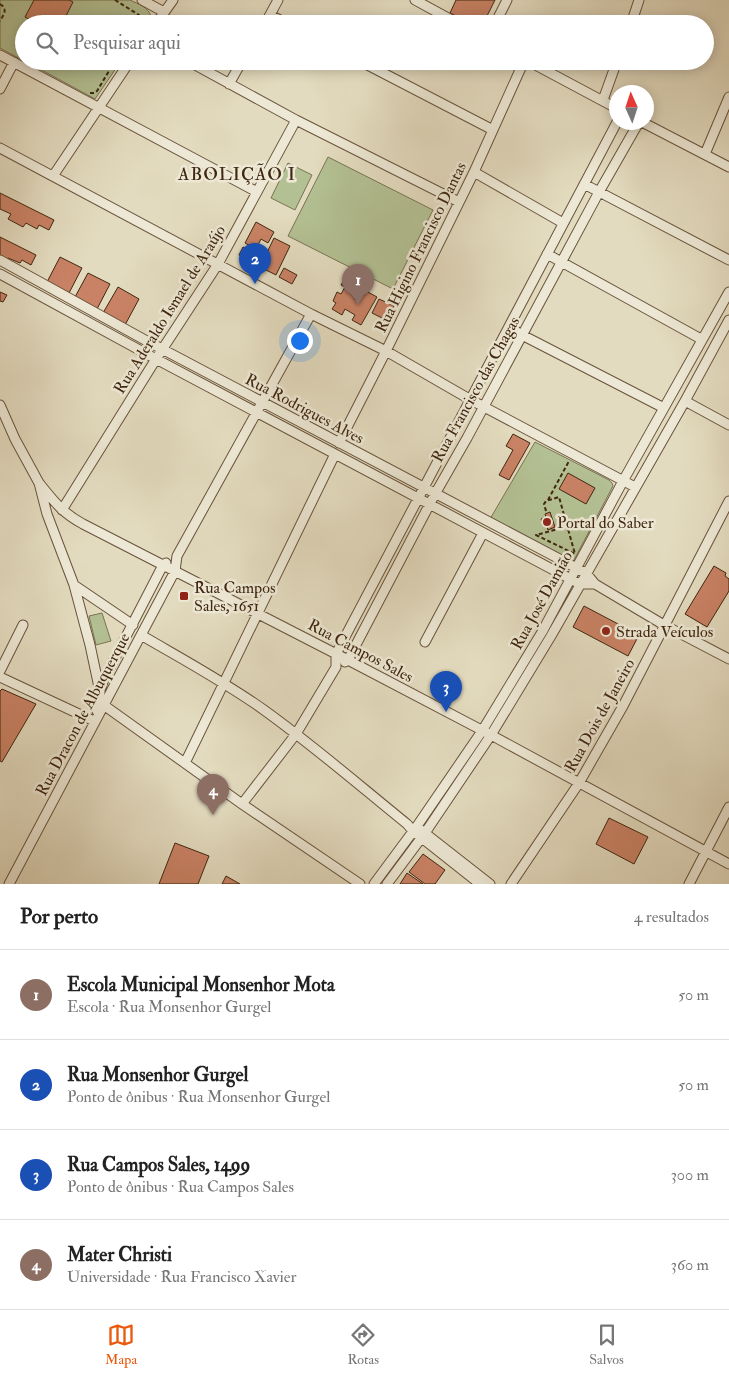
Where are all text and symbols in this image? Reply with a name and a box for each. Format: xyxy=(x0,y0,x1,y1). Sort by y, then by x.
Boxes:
search box xyxy=(15,15,714,70)
icon: search xyxy=(33,29,61,57)
text: Pesquisar aqui xyxy=(73,31,181,55)
north arrow xyxy=(609,85,654,130)
street label: Rua Higino Francisco Dantas xyxy=(371,159,471,336)
district label: ABOLIÇÃO I xyxy=(177,163,296,186)
street label: Rua Aderaldo Ismael de Araújo xyxy=(110,221,230,398)
pin: 2 xyxy=(239,243,271,284)
pin: 1 xyxy=(342,264,374,305)
street label: Rua Francisco das Chagas xyxy=(427,313,524,466)
your location xyxy=(287,328,313,354)
street label: Rua Rodrigues Alves xyxy=(242,369,367,449)
place label: Portal do Saber xyxy=(557,513,654,533)
marker: Portal do Saber xyxy=(541,516,553,528)
street label: Rua José Damião xyxy=(507,547,578,654)
place label: Rua Campos Sales, 1651 xyxy=(194,578,275,616)
marker: Rua Campos Sales, 1651 xyxy=(178,590,190,602)
street label: Rua Campos Sales xyxy=(304,615,417,688)
place label: Strada Veículos xyxy=(616,622,713,642)
marker: Strada Veículos xyxy=(600,625,612,637)
street label: Rua Dracon de Albuquerque xyxy=(31,629,134,799)
street label: Rua Dois de Janeiro xyxy=(560,655,640,776)
pin: 3 xyxy=(430,671,462,712)
pin: 4 xyxy=(197,774,229,815)
text: Por perto xyxy=(20,903,98,930)
text: 4 resultados xyxy=(634,907,709,927)
text: Escola Municipal Monsenhor Mota xyxy=(67,973,335,997)
text: 1 xyxy=(33,985,39,1005)
text: 50 m xyxy=(678,985,709,1005)
text: Escola · Rua Monsenhor Gurgel xyxy=(67,997,271,1017)
text: Rua Monsenhor Gurgel xyxy=(67,1063,248,1087)
text: 2 xyxy=(32,1075,40,1095)
text: 50 m xyxy=(678,1075,709,1095)
text: Ponto de ônibus · Rua Monsenhor Gurgel xyxy=(67,1087,330,1107)
text: Rua Campos Sales, 1499 xyxy=(67,1153,250,1177)
text: 3 xyxy=(33,1165,39,1185)
text: 300 m xyxy=(671,1165,709,1185)
text: Ponto de ônibus · Rua Campos Sales xyxy=(67,1177,294,1197)
text: Mater Christi xyxy=(67,1243,172,1267)
text: 4 xyxy=(32,1255,40,1275)
text: 360 m xyxy=(671,1255,709,1275)
text: Universidade · Rua Francisco Xavier xyxy=(67,1267,296,1287)
tab: Mapa xyxy=(105,1321,137,1368)
tab: Rotas xyxy=(347,1321,379,1368)
tab: Salvos xyxy=(589,1321,624,1368)

